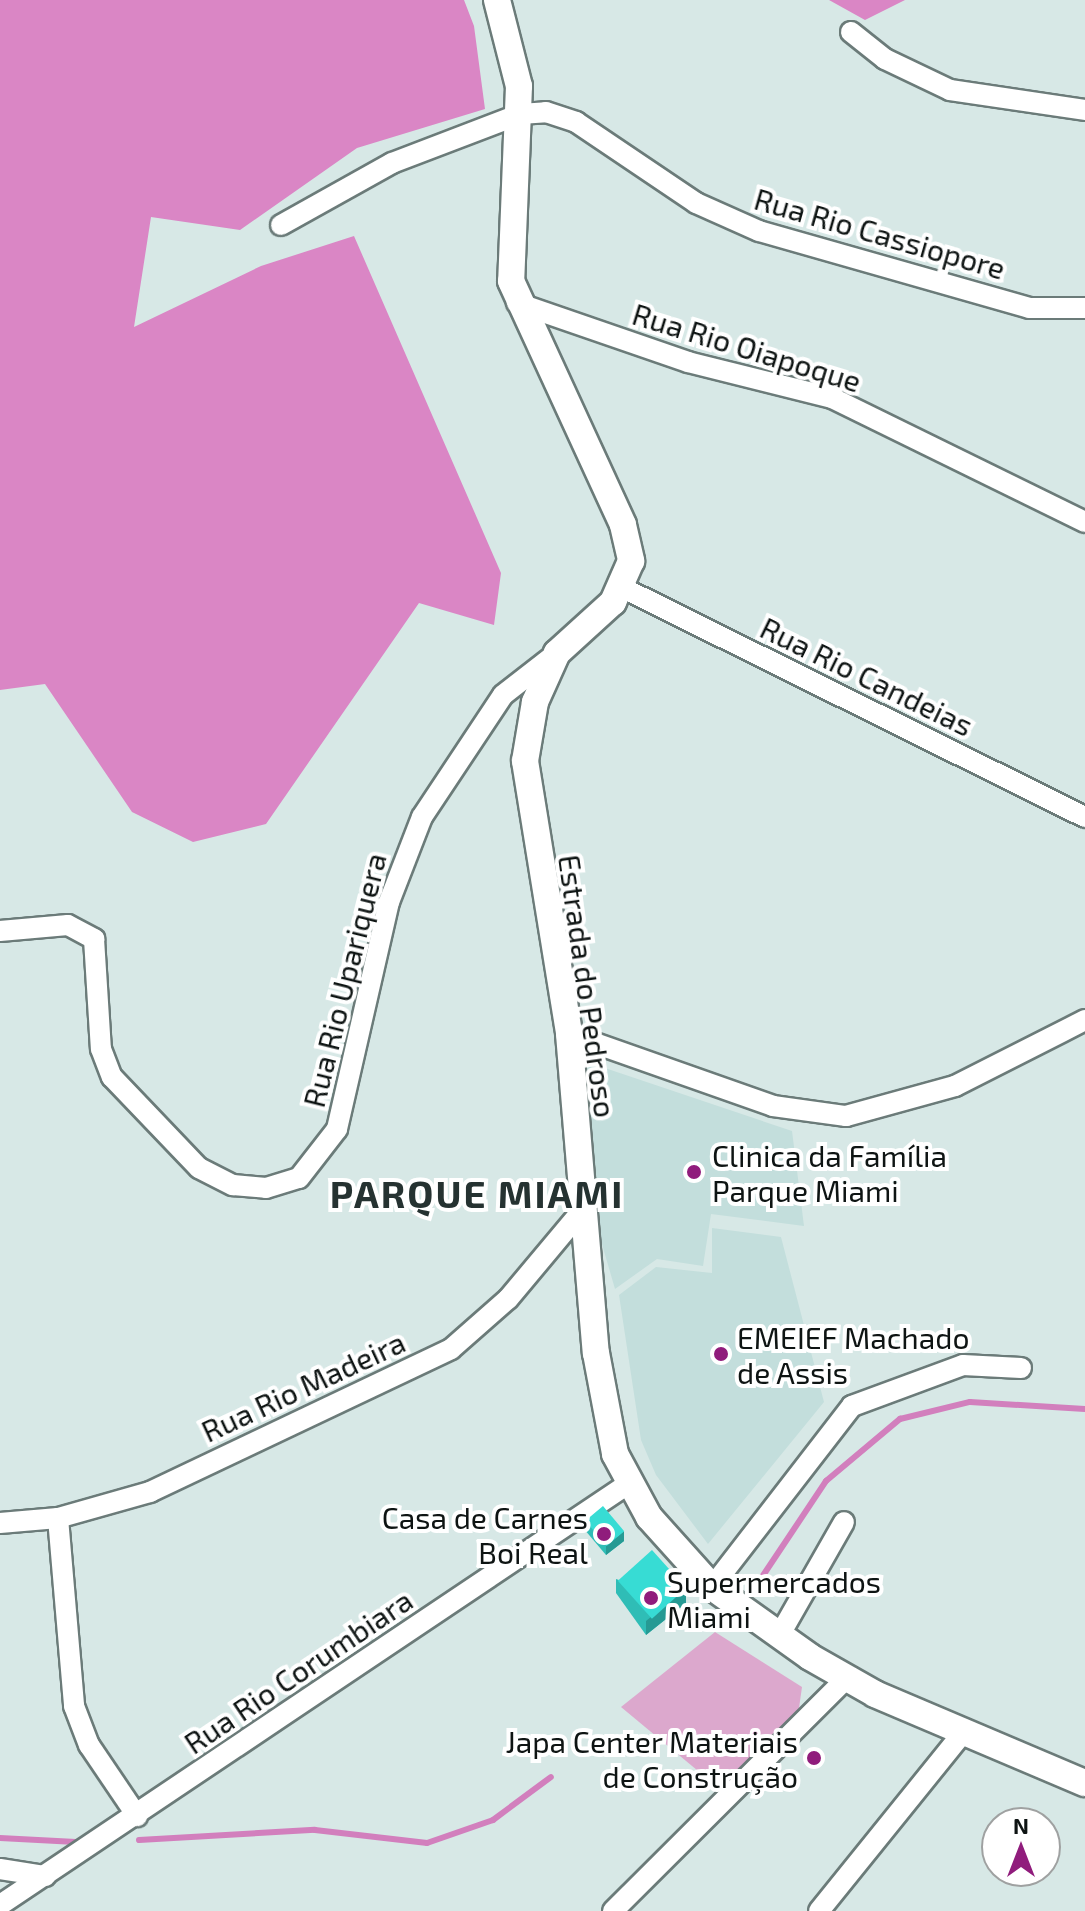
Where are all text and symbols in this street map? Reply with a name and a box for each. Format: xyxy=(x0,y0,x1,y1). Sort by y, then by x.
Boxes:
street label: Rua Rio Cassiopore xyxy=(750,180,1010,286)
street label: Rua Rio Oiapoque xyxy=(628,295,866,399)
street label: Rua Rio Candeias xyxy=(755,609,979,743)
street label: Rua Rio Upariquera xyxy=(295,849,393,1111)
street label: Estrada do Pedroso xyxy=(552,852,624,1120)
place label: Clinica da Família Parque Miami xyxy=(712,1137,947,1208)
marker: Clinica da Família Parque Miami xyxy=(683,1161,705,1183)
district label: PARQUE MIAMI xyxy=(330,1171,624,1217)
place label: EMEIEF Machado de Assis xyxy=(737,1319,970,1390)
street label: Rua Rio Madeira xyxy=(195,1323,411,1449)
marker: EMEIEF Machado de Assis xyxy=(712,1345,730,1363)
place label: Casa de Carnes Boi Real xyxy=(382,1499,588,1570)
marker: Casa de Carnes Boi Real xyxy=(595,1525,613,1543)
place label: Supermercados Miami xyxy=(667,1563,881,1634)
street label: Rua Rio Corumbiara xyxy=(177,1581,419,1761)
marker: Supermercados Miami xyxy=(642,1589,660,1607)
place label: Japa Center Materiais de Construção xyxy=(505,1723,798,1794)
marker: Japa Center Materiais de Construção xyxy=(805,1749,823,1767)
north arrow xyxy=(981,1807,1061,1887)
text: N xyxy=(1013,1812,1029,1838)

